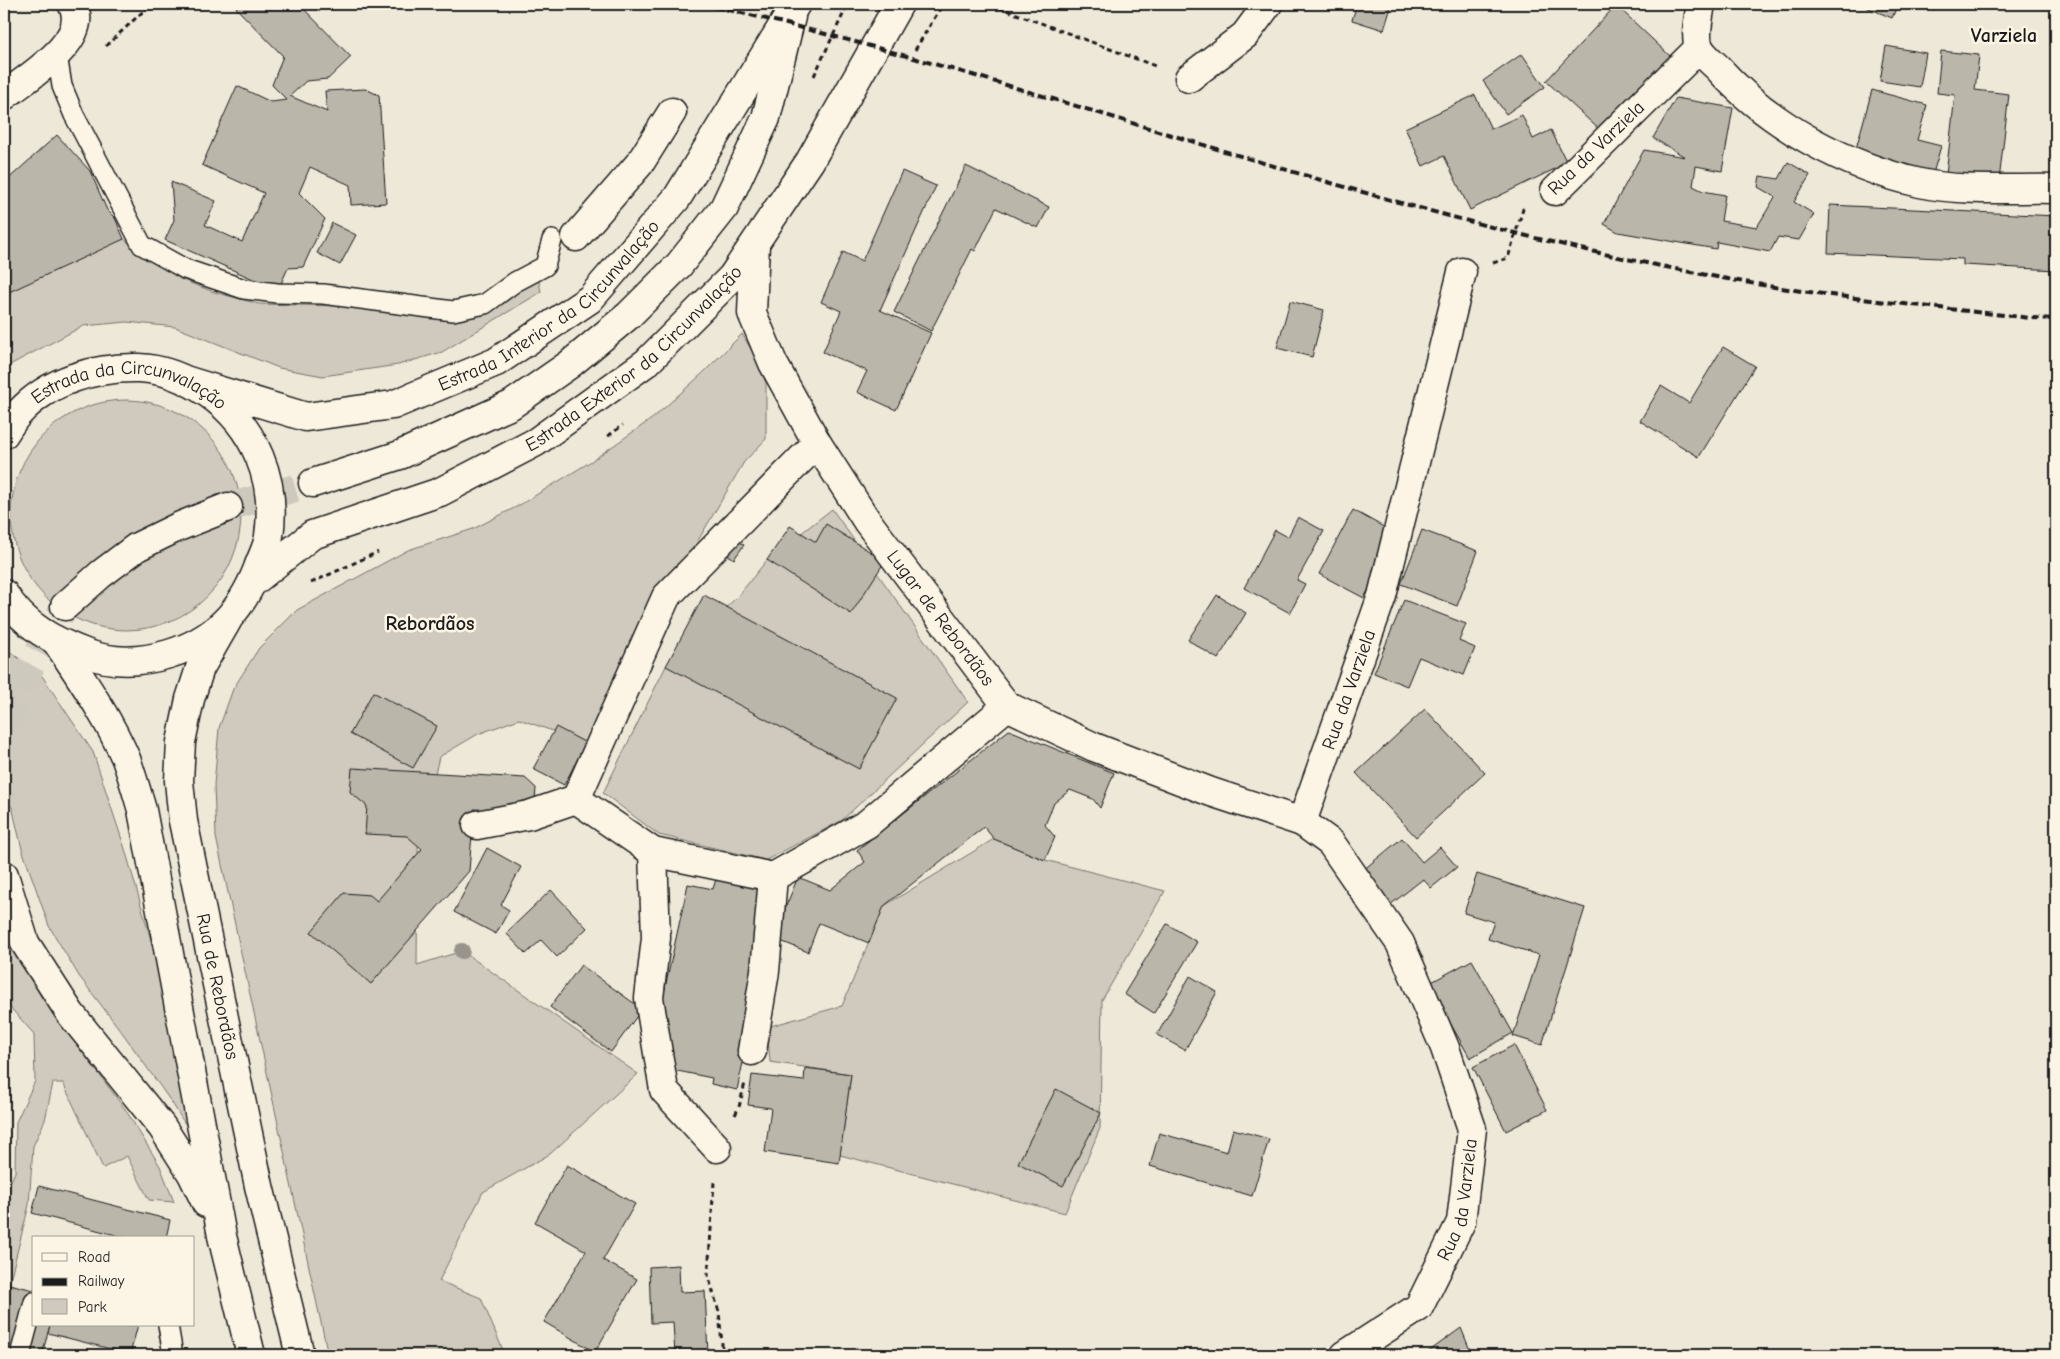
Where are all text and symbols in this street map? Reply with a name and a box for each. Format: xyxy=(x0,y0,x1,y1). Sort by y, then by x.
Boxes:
district label: Varziela xyxy=(1971,24,2037,47)
street label: Rua da Varziela xyxy=(1543,96,1649,200)
street label: Estrada Interior da Circunvalação xyxy=(435,216,664,396)
street label: Estrada Exterior da Circunvalação xyxy=(522,262,747,456)
text: Estrada da Circunvalação xyxy=(27,357,231,414)
street label: Estrada da Circunvalação xyxy=(25,394,233,424)
street label: Lugar de Rebordãos xyxy=(882,546,999,690)
district label: Rebordãos xyxy=(385,612,475,635)
street label: Rua da Varziela xyxy=(1317,627,1380,753)
street label: Rua de Rebordãos xyxy=(192,911,243,1062)
street label: Rua da Varziela xyxy=(1433,1137,1482,1265)
legend xyxy=(32,1236,195,1326)
text: Road xyxy=(78,1248,110,1266)
text: Railway xyxy=(78,1272,125,1290)
text: Park xyxy=(78,1298,107,1316)

